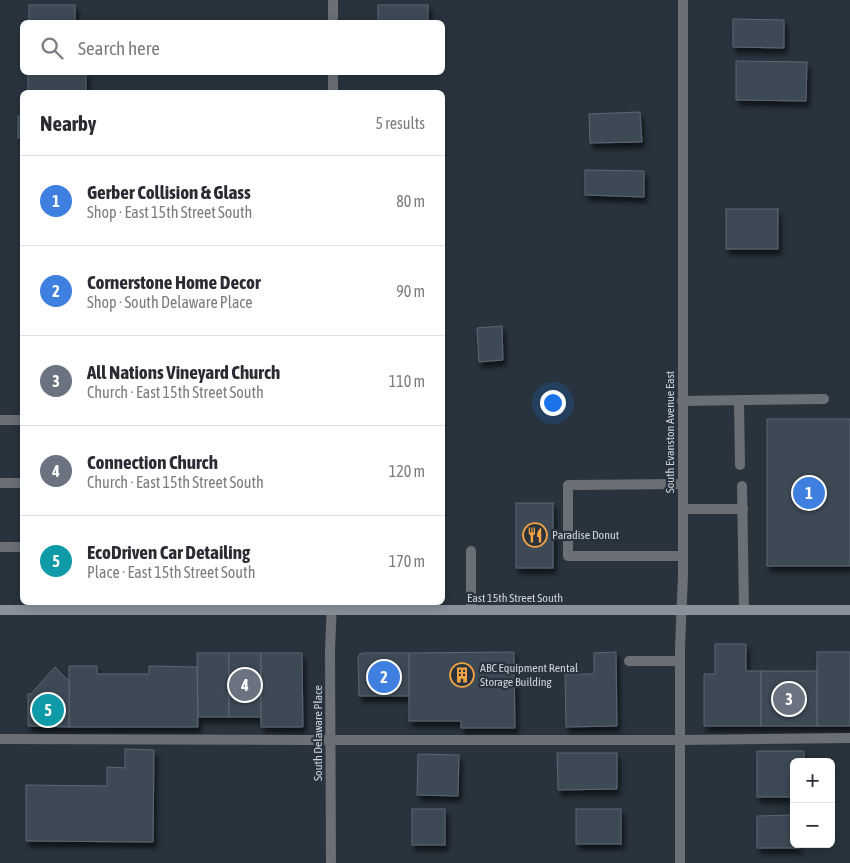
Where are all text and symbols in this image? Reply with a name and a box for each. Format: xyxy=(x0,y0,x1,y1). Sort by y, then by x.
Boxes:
search box xyxy=(20,20,445,75)
icon: search xyxy=(38,34,66,62)
text: Search here xyxy=(78,37,160,59)
text: Nearby xyxy=(40,111,96,135)
text: 5 results xyxy=(375,114,425,132)
text: Gerber Collision & Glass xyxy=(87,181,251,203)
text: 1 xyxy=(52,192,60,210)
text: 80 m xyxy=(396,192,425,210)
text: Shop · East 15th Street South xyxy=(87,203,252,221)
text: Cornerstone Home Decor xyxy=(87,271,261,293)
text: 2 xyxy=(52,282,60,300)
text: 90 m xyxy=(396,282,425,300)
text: Shop · South Delaware Place xyxy=(87,293,253,311)
text: All Nations Vineyard Church xyxy=(87,361,280,383)
street label: South Evanston Avenue East xyxy=(663,370,677,493)
text: 3 xyxy=(52,372,60,390)
text: 110 m xyxy=(389,372,425,390)
text: Church · East 15th Street South xyxy=(87,383,264,401)
your location xyxy=(540,390,566,416)
text: Connection Church xyxy=(87,451,218,473)
text: 4 xyxy=(52,462,60,480)
text: 120 m xyxy=(389,462,425,480)
text: Church · East 15th Street South xyxy=(87,473,264,491)
pin: 1 xyxy=(793,474,825,512)
restaurant icon: Paradise Donut xyxy=(522,522,548,548)
place label: Paradise Donut xyxy=(552,528,620,542)
text: EcoDriven Car Detailing xyxy=(87,541,250,563)
text: 5 xyxy=(52,552,60,570)
text: 170 m xyxy=(389,552,425,570)
text: Place · East 15th Street South xyxy=(87,563,255,581)
street label: East 15th Street South xyxy=(467,591,563,605)
pin: 2 xyxy=(368,658,400,696)
place label: ABC Equipment Rental Storage Building xyxy=(480,661,579,689)
building icon: ABC Equipment Rental Storage Building xyxy=(449,662,475,688)
pin: 4 xyxy=(229,666,261,704)
pin: 3 xyxy=(773,680,805,718)
street label: South Delaware Place xyxy=(311,685,325,781)
pin: 5 xyxy=(32,691,64,729)
map controls xyxy=(790,758,835,848)
button: + xyxy=(790,758,835,803)
button: − xyxy=(790,803,835,848)

